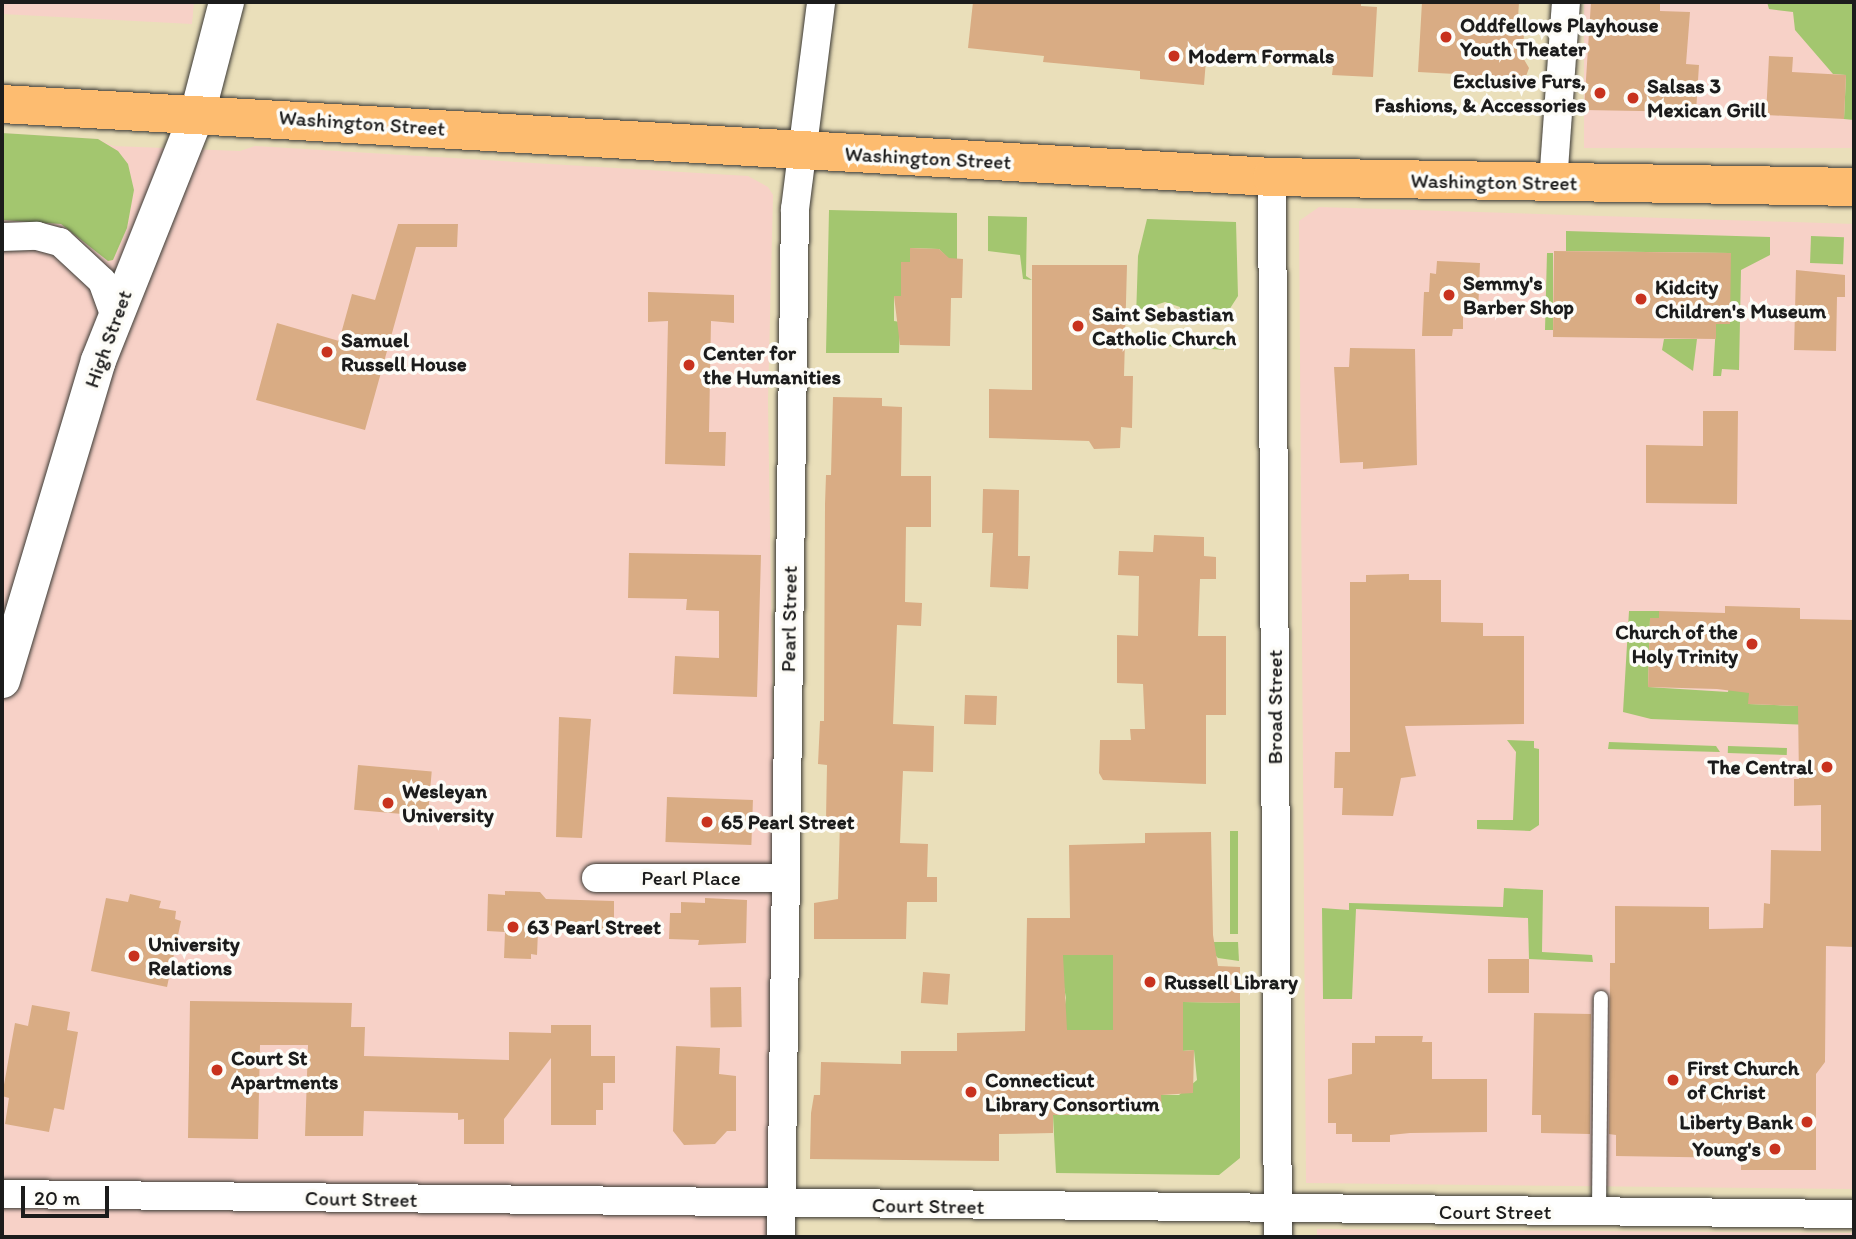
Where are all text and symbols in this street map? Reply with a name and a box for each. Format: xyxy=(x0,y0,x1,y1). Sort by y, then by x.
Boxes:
place label: Oddfellows Playhouse Youth Theater xyxy=(1460,12,1658,62)
marker: Oddfellows Playhouse Youth Theater xyxy=(1438,29,1454,45)
place label: Modern Formals xyxy=(1188,43,1333,69)
marker: Modern Formals xyxy=(1166,48,1182,64)
place label: Exclusive Furs, Fashions, & Accessories xyxy=(1375,68,1586,118)
place label: Salsas 3 Mexican Grill xyxy=(1647,73,1766,123)
marker: Exclusive Furs, Fashions, & Accessories xyxy=(1592,85,1608,101)
marker: Salsas 3 Mexican Grill xyxy=(1625,90,1641,106)
street label: Washington Street xyxy=(278,105,446,141)
street label: Washington Street xyxy=(844,141,1012,175)
street label: Washington Street xyxy=(1410,168,1578,196)
place label: Semmy's Barber Shop xyxy=(1463,270,1574,320)
place label: Kidcity Children's Museum xyxy=(1655,274,1826,324)
street label: High Street xyxy=(79,287,137,391)
marker: Semmy's Barber Shop xyxy=(1441,287,1457,303)
marker: Kidcity Children's Museum xyxy=(1633,291,1649,307)
place label: Saint Sebastian Catholic Church xyxy=(1092,301,1237,351)
marker: Saint Sebastian Catholic Church xyxy=(1070,318,1086,334)
place label: Samuel Russell House xyxy=(341,327,467,377)
place label: Center for the Humanities xyxy=(703,340,840,390)
marker: Samuel Russell House xyxy=(319,344,335,360)
marker: Center for the Humanities xyxy=(681,357,697,373)
street label: Pearl Street xyxy=(775,566,803,672)
place label: Church of the Holy Trinity xyxy=(1616,619,1738,669)
marker: Church of the Holy Trinity xyxy=(1744,636,1760,652)
street label: Broad Street xyxy=(1262,650,1288,764)
place label: The Central xyxy=(1707,754,1813,780)
marker: The Central xyxy=(1819,759,1835,775)
place label: Wesleyan University xyxy=(402,778,494,828)
marker: Wesleyan University xyxy=(380,795,396,811)
place label: 65 Pearl Street xyxy=(721,809,854,835)
marker: 65 Pearl Street xyxy=(699,814,715,830)
street label: Pearl Place xyxy=(641,865,741,891)
place label: 63 Pearl Street xyxy=(527,914,660,940)
marker: 63 Pearl Street xyxy=(505,919,521,935)
place label: University Relations xyxy=(148,931,240,981)
marker: University Relations xyxy=(126,948,142,964)
place label: Russell Library xyxy=(1164,969,1297,995)
marker: Russell Library xyxy=(1142,974,1158,990)
place label: Court St Apartments xyxy=(231,1045,338,1095)
place label: First Church of Christ xyxy=(1687,1055,1799,1105)
marker: Court St Apartments xyxy=(209,1062,225,1078)
place label: Connecticut Library Consortium xyxy=(985,1067,1159,1117)
marker: First Church of Christ xyxy=(1665,1072,1681,1088)
marker: Connecticut Library Consortium xyxy=(963,1084,979,1100)
place label: Liberty Bank xyxy=(1679,1109,1793,1135)
marker: Liberty Bank xyxy=(1799,1114,1815,1130)
place label: Young's xyxy=(1692,1136,1761,1162)
marker: Young's xyxy=(1767,1141,1783,1157)
scale bar xyxy=(24,1172,112,1216)
text: 20 m xyxy=(34,1185,80,1210)
street label: Court Street xyxy=(305,1185,417,1213)
street label: Court Street xyxy=(872,1192,984,1220)
street label: Court Street xyxy=(1439,1199,1551,1225)

